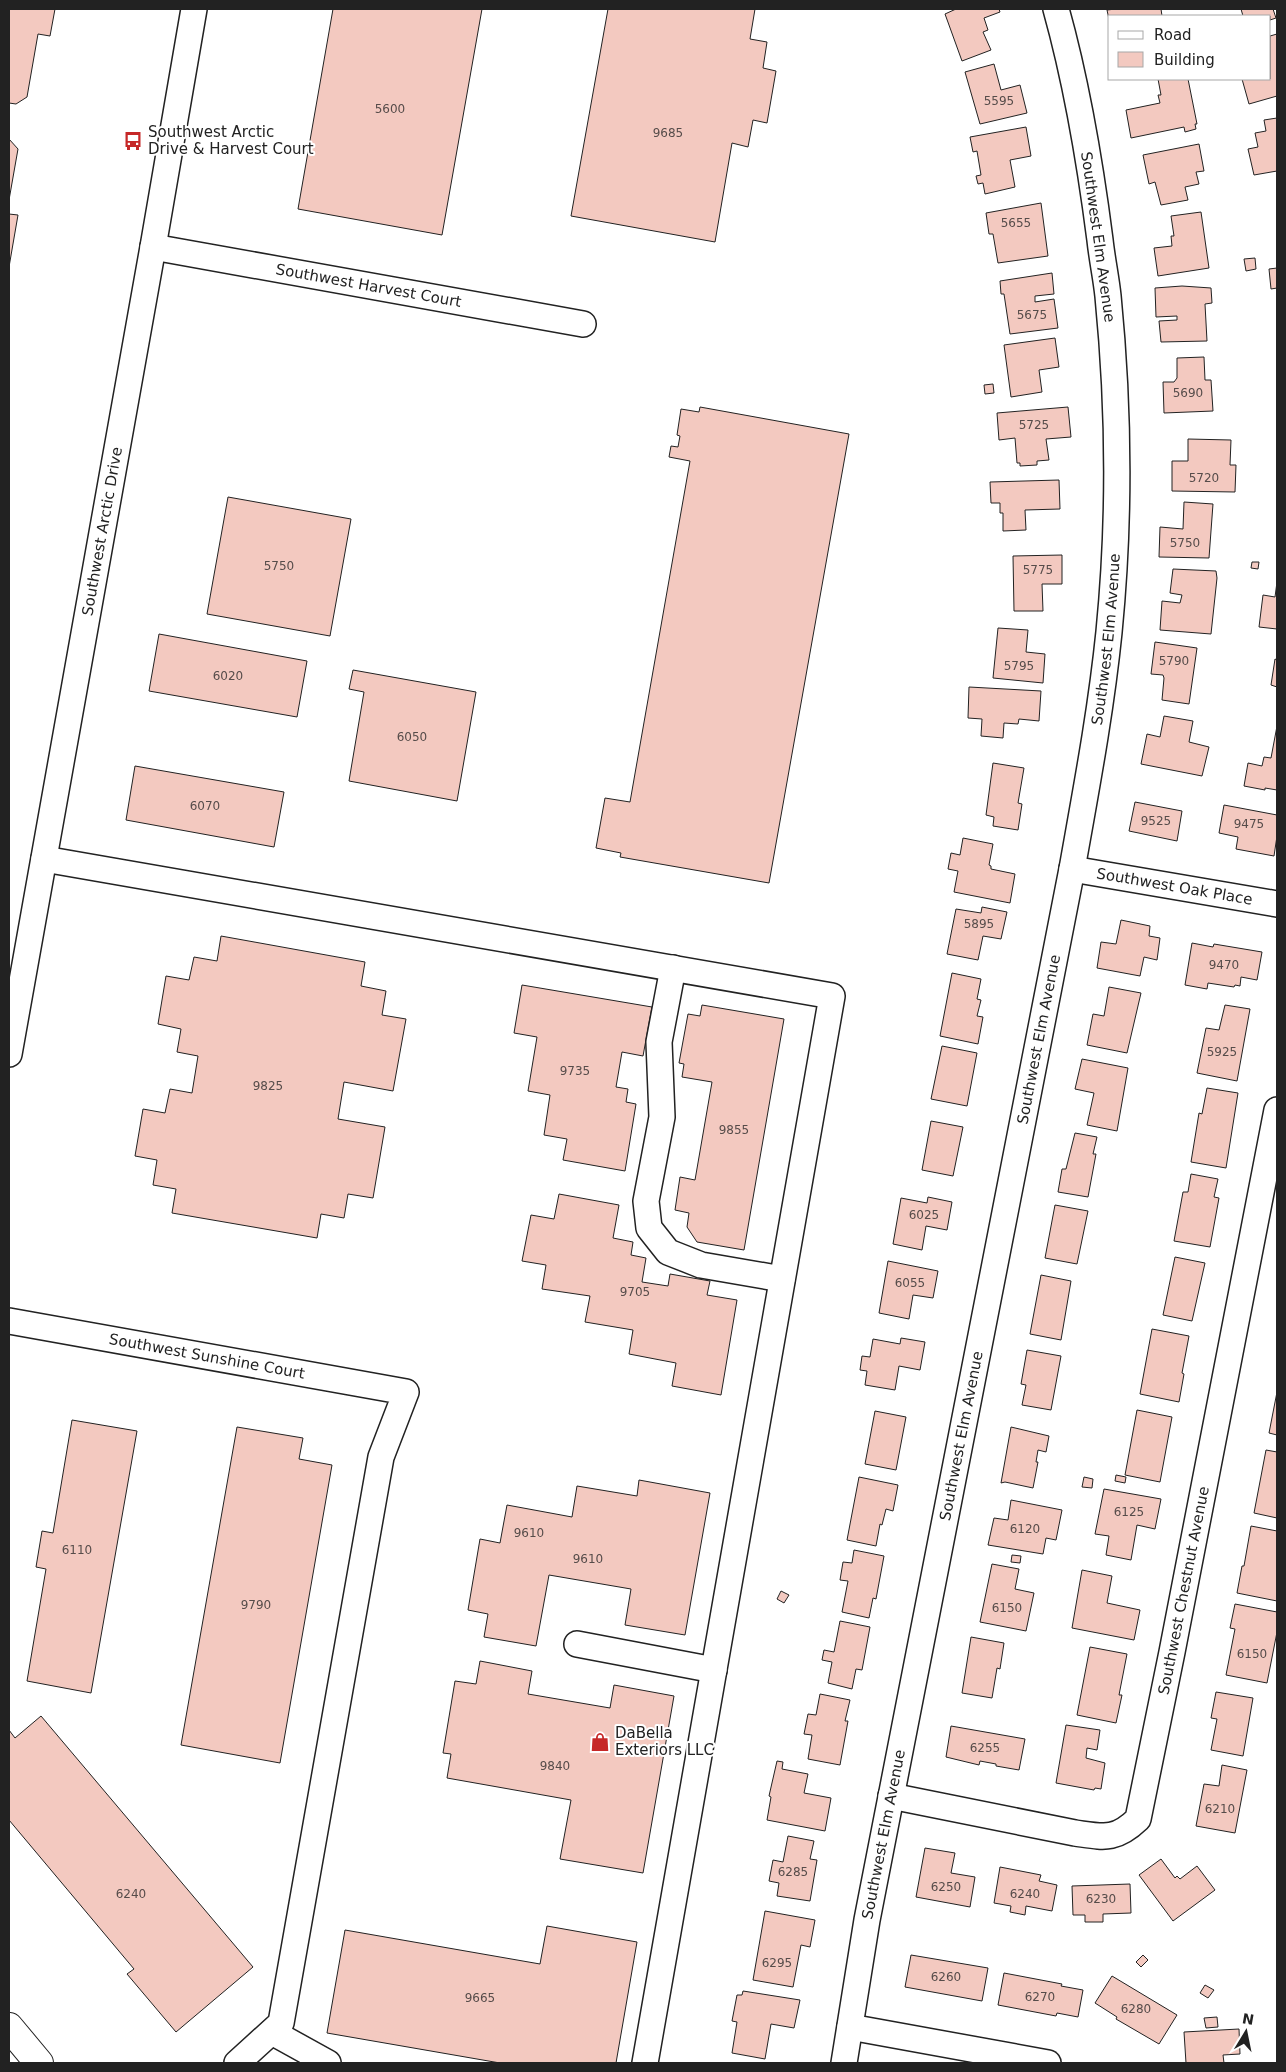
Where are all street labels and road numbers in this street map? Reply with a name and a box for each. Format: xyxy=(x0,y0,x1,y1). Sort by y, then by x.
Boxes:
street label: Southwest Elm Avenue xyxy=(1077,150,1119,324)
street label: Southwest Harvest Court xyxy=(274,260,463,311)
street label: Southwest Arctic Drive xyxy=(78,445,126,617)
street label: Southwest Elm Avenue xyxy=(1088,553,1124,726)
street label: Southwest Oak Place xyxy=(1095,864,1254,909)
street label: Southwest Elm Avenue xyxy=(1013,953,1064,1126)
street label: Southwest Sunshine Court xyxy=(108,1330,306,1383)
street label: Southwest Elm Avenue xyxy=(936,1350,987,1522)
street label: Southwest Chestnut Avenue xyxy=(1155,1485,1213,1696)
street label: Southwest Elm Avenue xyxy=(858,1748,909,1921)

